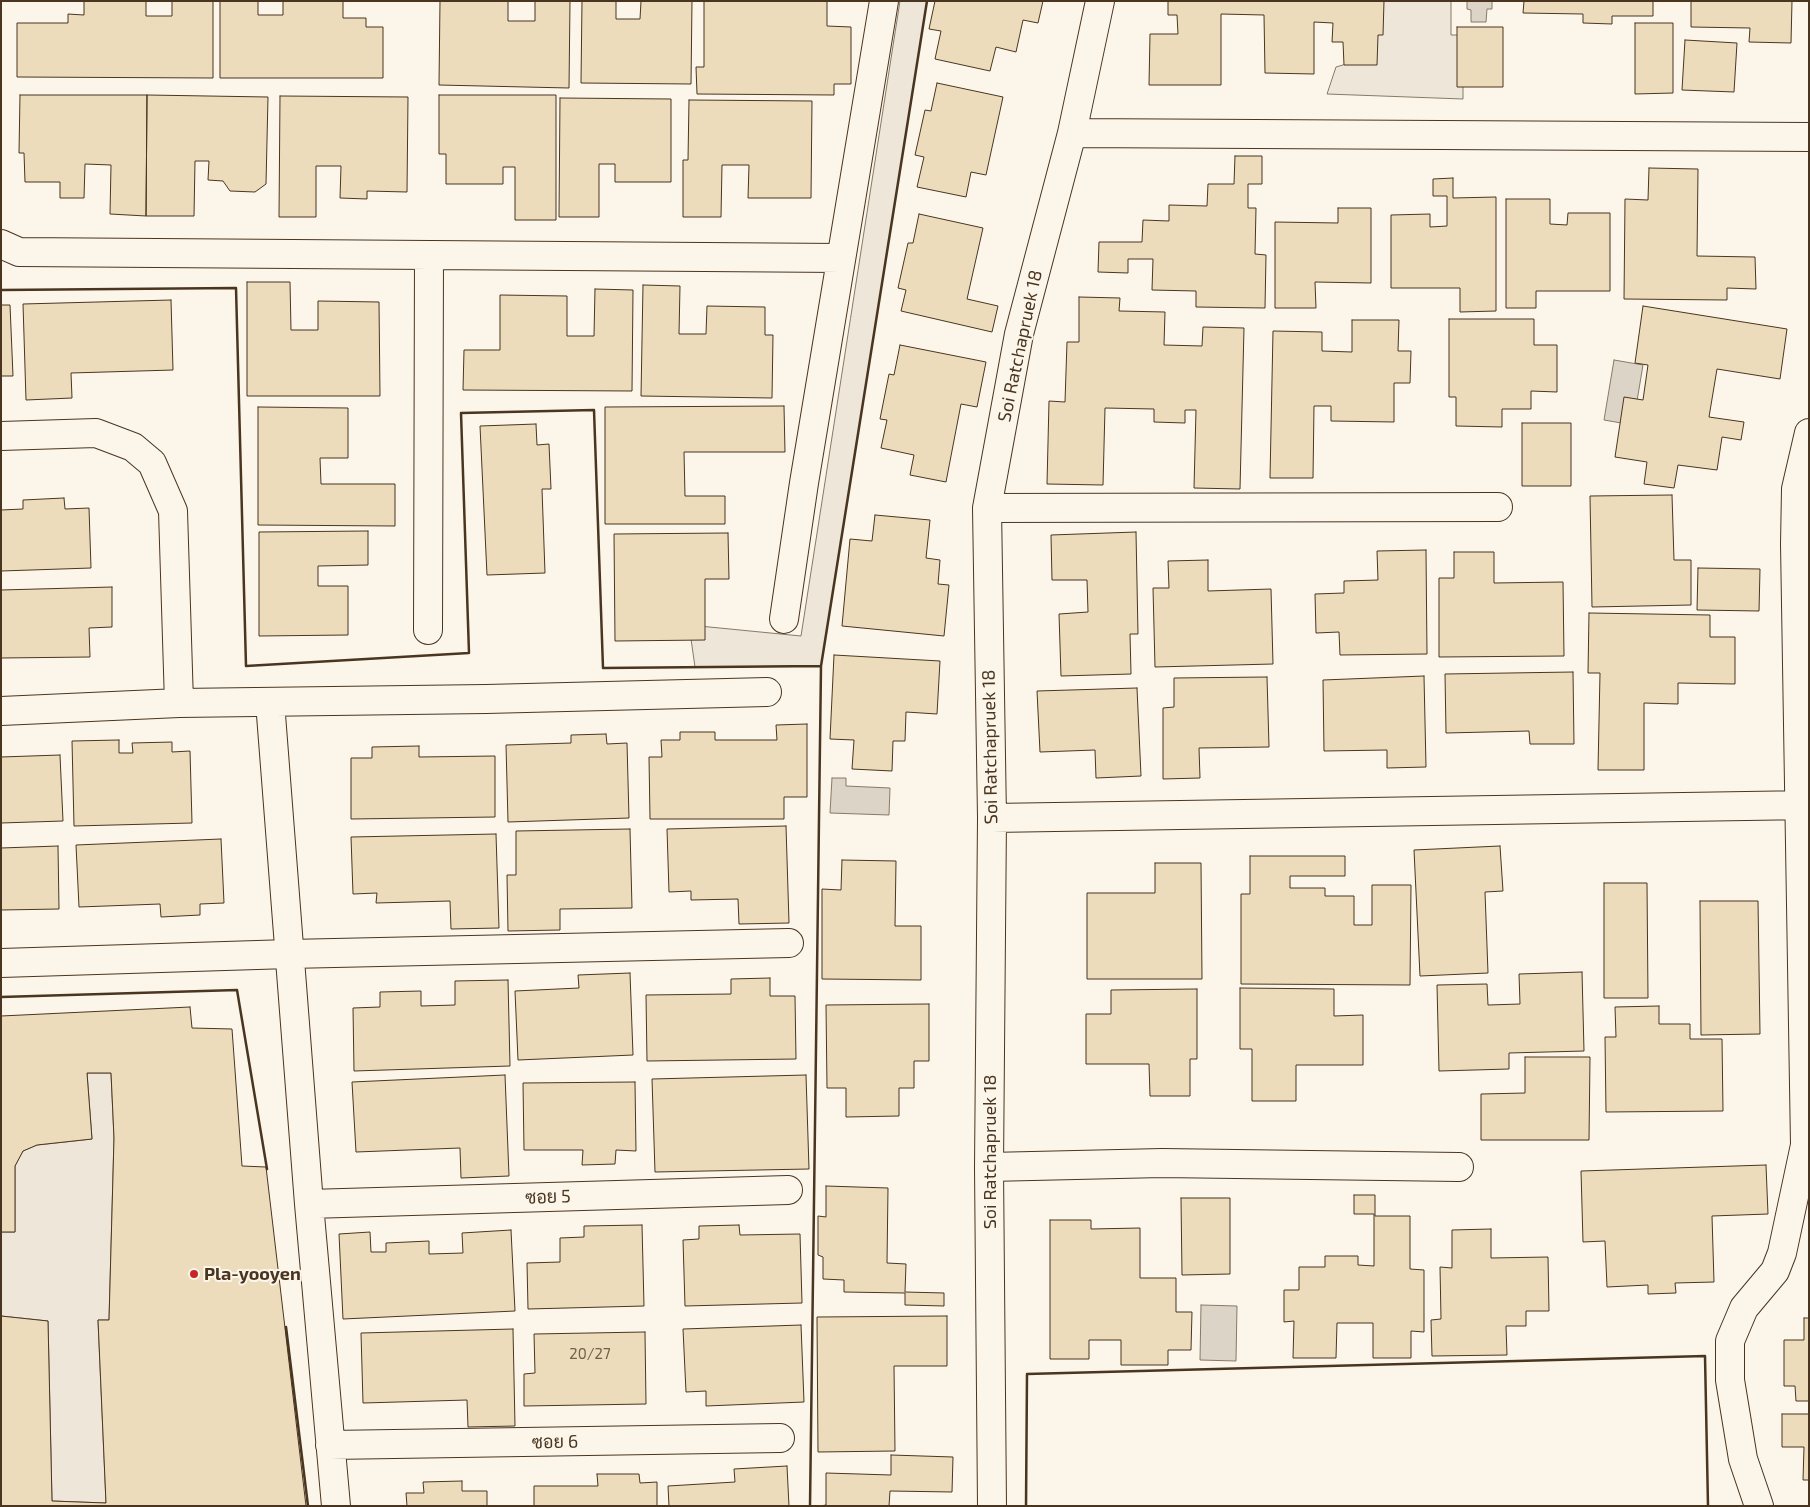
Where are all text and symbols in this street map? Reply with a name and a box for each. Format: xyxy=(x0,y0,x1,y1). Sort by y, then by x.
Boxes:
street label: Soi Ratchapruek 18 xyxy=(993,268,1047,424)
street label: Soi Ratchapruek 18 xyxy=(978,669,1002,825)
street label: Soi Ratchapruek 18 xyxy=(979,1075,1001,1229)
street label: ซอย 5 xyxy=(525,1185,571,1209)
place label: Pla-yooyen xyxy=(204,1263,301,1285)
marker: Pla-yooyen xyxy=(188,1268,200,1280)
house number: 20/27 xyxy=(569,1345,611,1363)
street label: ซอย 6 xyxy=(532,1431,578,1453)

